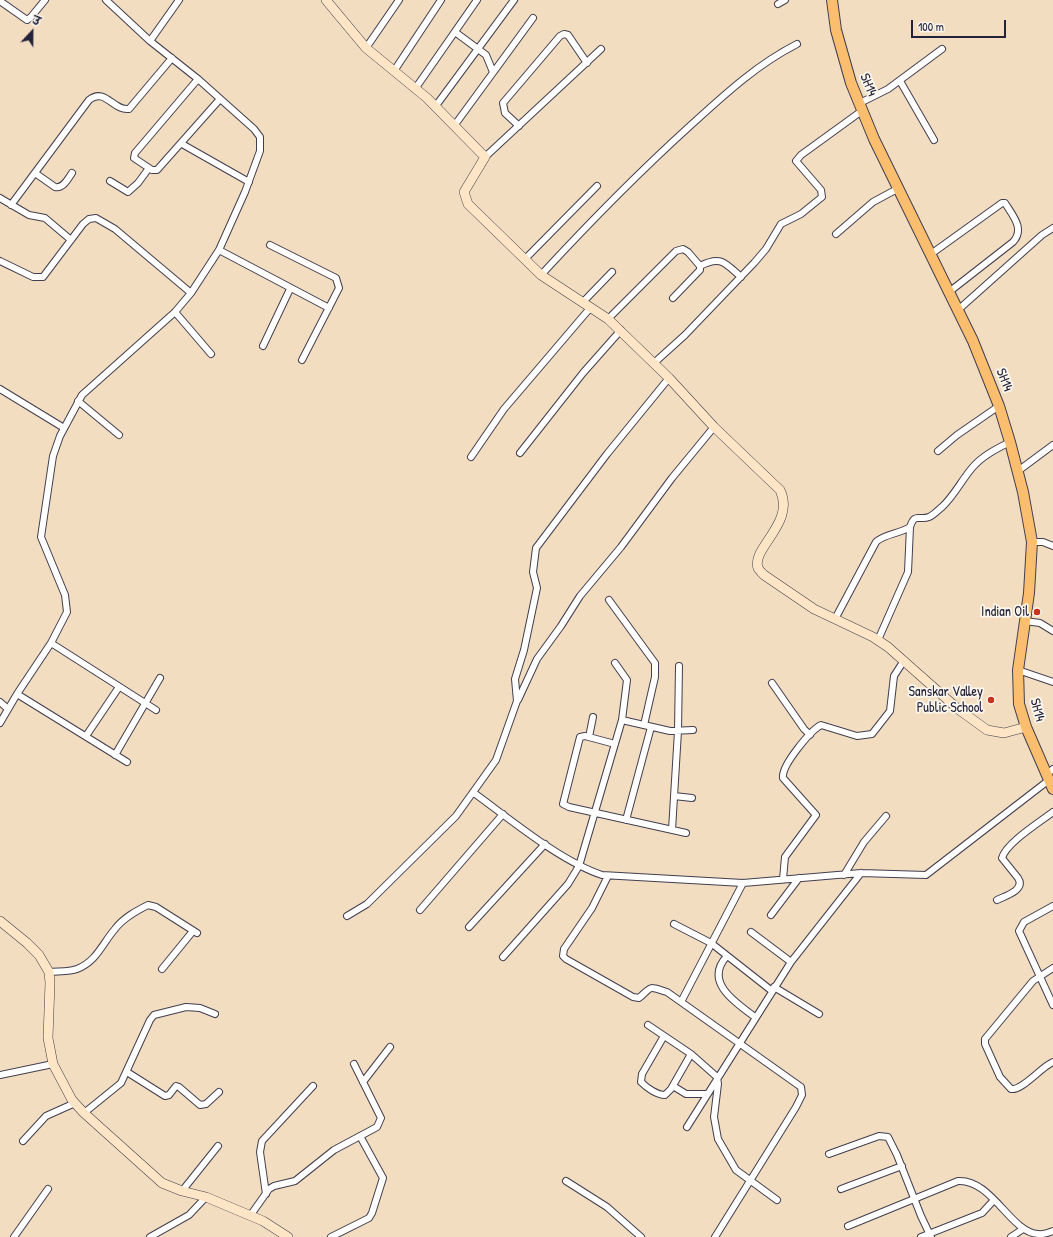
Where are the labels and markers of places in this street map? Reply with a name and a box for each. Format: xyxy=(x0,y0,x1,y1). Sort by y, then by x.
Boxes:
place label: Indian Oil xyxy=(981,604,1029,620)
marker: Indian Oil xyxy=(1032,607,1042,617)
place label: Sanskar Valley Public School xyxy=(909,684,983,716)
marker: Sanskar Valley Public School xyxy=(986,695,996,705)

